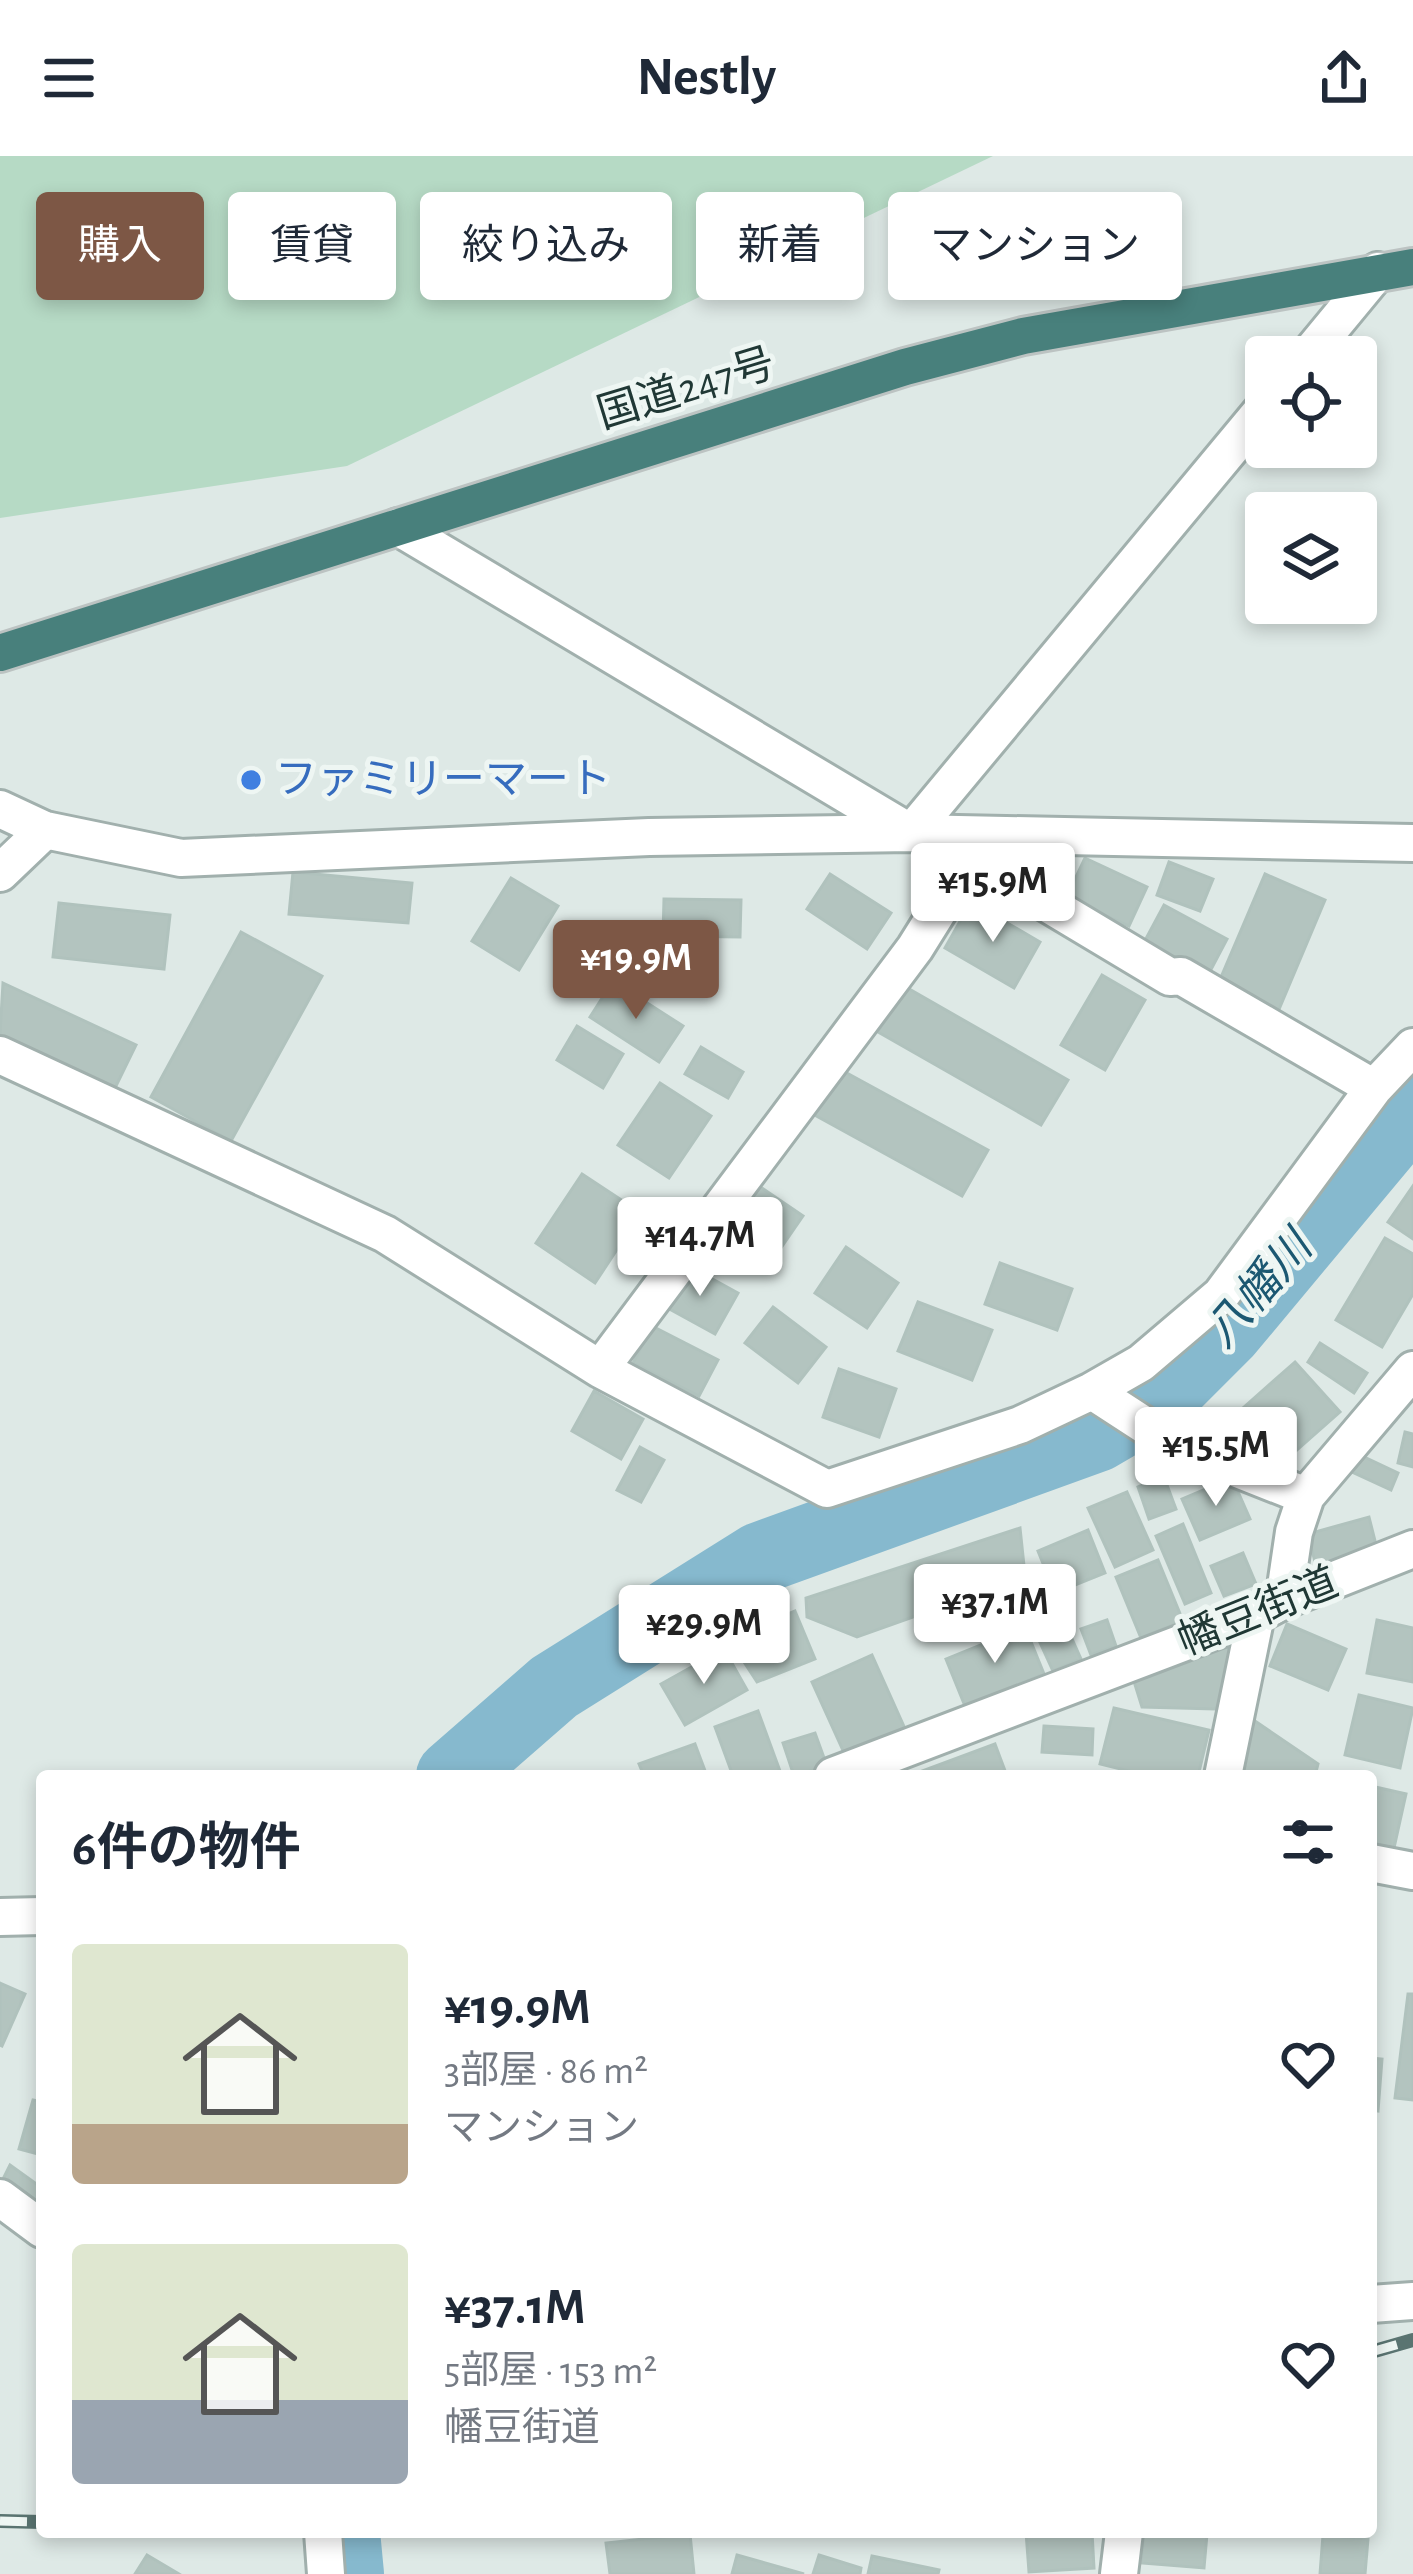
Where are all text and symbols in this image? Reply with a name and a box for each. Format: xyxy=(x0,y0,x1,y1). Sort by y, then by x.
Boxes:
icon: menu xyxy=(36,45,102,111)
icon: share xyxy=(1311,45,1377,111)
text: Nestly xyxy=(637,51,776,105)
chip: 購入 xyxy=(36,192,204,300)
chip: 賃貸 xyxy=(228,192,396,300)
chip: 絞り込み xyxy=(420,192,672,300)
chip: 新着 xyxy=(696,192,864,300)
chip: マンション xyxy=(888,192,1182,300)
map controls xyxy=(1245,336,1377,624)
button: locate xyxy=(1245,336,1377,468)
street label: 国道247号 xyxy=(592,340,780,436)
button: layers xyxy=(1245,492,1377,624)
place label: ファミリーマート xyxy=(275,759,611,801)
marker: ファミリーマート xyxy=(238,767,264,793)
pin: ¥15.9M xyxy=(895,843,1091,945)
text: ¥15.9M xyxy=(938,862,1048,901)
pin: ¥19.9M xyxy=(538,920,734,1022)
text: ¥19.9M xyxy=(580,939,692,978)
pin: ¥14.7M xyxy=(602,1197,798,1299)
text: ¥14.7M xyxy=(644,1216,756,1255)
water label: 八幡川 xyxy=(1196,1220,1323,1356)
pin: ¥15.5M xyxy=(1118,1407,1314,1509)
text: ¥15.5M xyxy=(1162,1426,1270,1465)
street label: 幡豆街道 xyxy=(1171,1559,1344,1663)
pin: ¥37.1M xyxy=(897,1564,1093,1666)
text: ¥37.1M xyxy=(941,1583,1049,1622)
pin: ¥29.9M xyxy=(606,1585,802,1687)
text: ¥29.9M xyxy=(646,1604,762,1643)
icon: filters xyxy=(1275,1809,1341,1875)
text: 6件の物件 xyxy=(72,1823,301,1874)
text: ¥19.9M xyxy=(444,1982,591,2033)
icon: home xyxy=(168,1992,312,2136)
icon: heart xyxy=(1275,2031,1341,2097)
text: 3部屋 · 86 m² xyxy=(444,2052,648,2091)
text: マンション xyxy=(444,2109,639,2148)
text: ¥37.1M xyxy=(444,2282,586,2333)
icon: home xyxy=(168,2292,312,2436)
icon: heart xyxy=(1275,2331,1341,2397)
text: 5部屋 · 153 m² xyxy=(444,2352,657,2391)
text: 幡豆街道 xyxy=(444,2409,600,2448)

